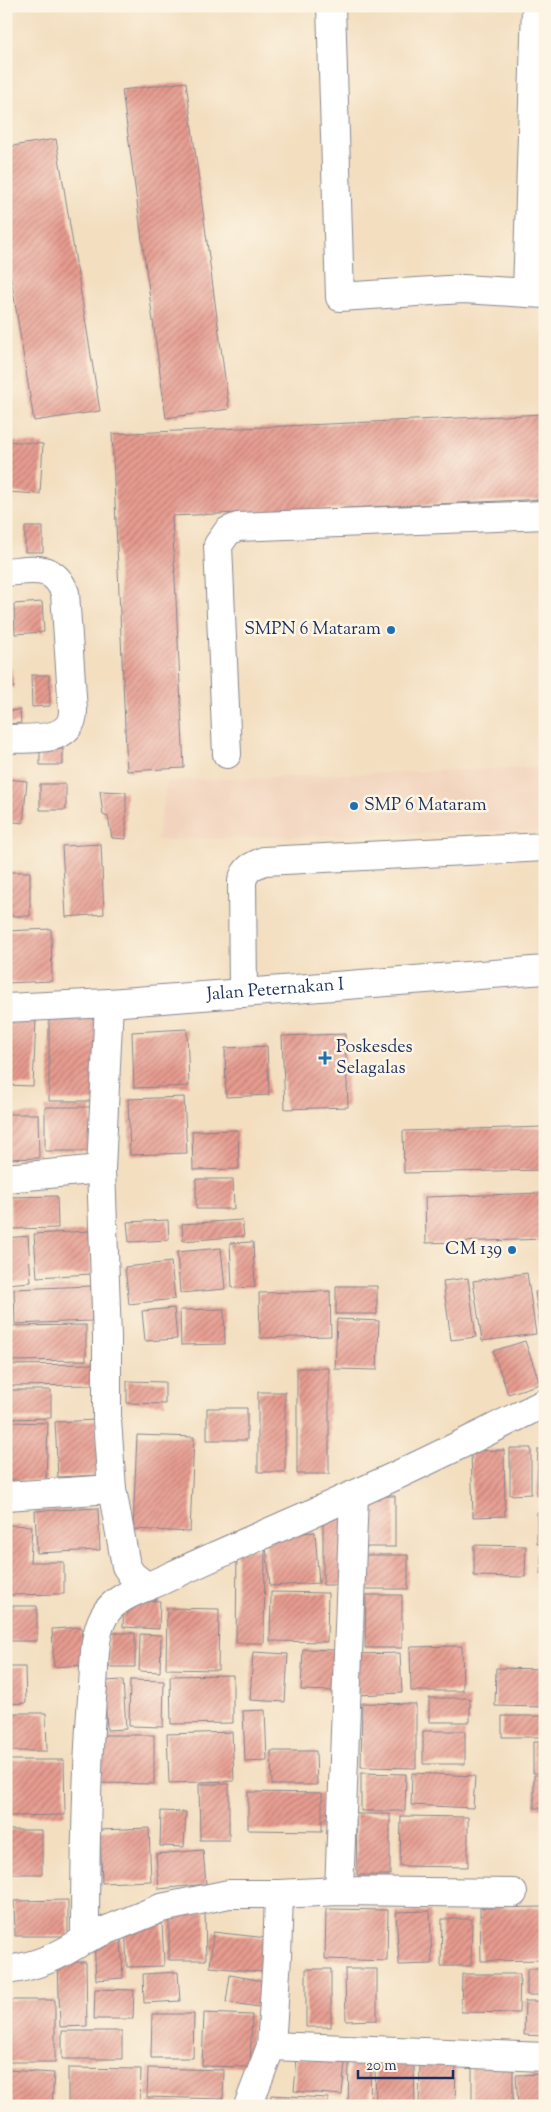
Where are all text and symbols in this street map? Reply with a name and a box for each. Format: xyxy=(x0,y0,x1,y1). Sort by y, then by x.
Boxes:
place label: SMPN 6 Mataram xyxy=(244,617,381,643)
marker: SMPN 6 Mataram xyxy=(385,624,397,636)
place label: SMP 6 Mataram xyxy=(364,793,487,819)
marker: SMP 6 Mataram xyxy=(348,800,360,812)
street label: Jalan Peternakan I xyxy=(205,972,345,1009)
place label: Poskesdes Selagalas xyxy=(336,1035,413,1082)
marker: Poskesdes Selagalas xyxy=(318,1051,332,1065)
place label: CM 139 xyxy=(445,1237,502,1263)
marker: CM 139 xyxy=(506,1244,518,1256)
scale bar xyxy=(358,2047,454,2079)
text: 20 m xyxy=(366,2056,397,2077)

